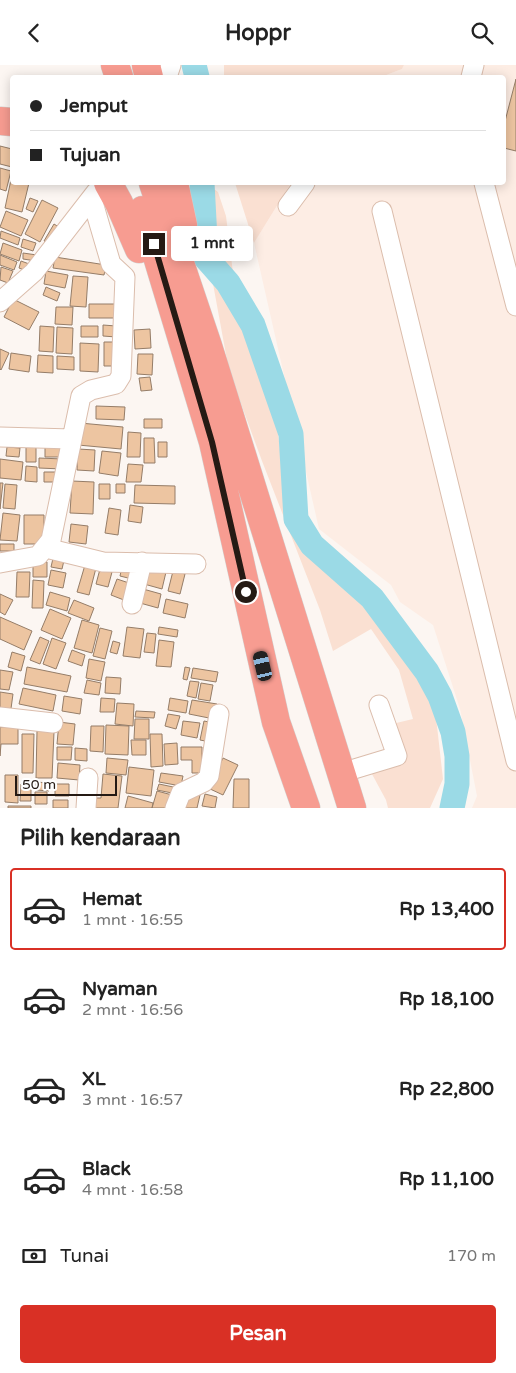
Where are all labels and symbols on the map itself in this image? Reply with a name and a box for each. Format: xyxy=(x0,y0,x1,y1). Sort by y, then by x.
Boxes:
callout: 1 mnt xyxy=(172,227,254,261)
route end xyxy=(143,233,165,255)
route start xyxy=(235,581,257,603)
car xyxy=(252,650,273,682)
scale bar xyxy=(15,773,118,796)

